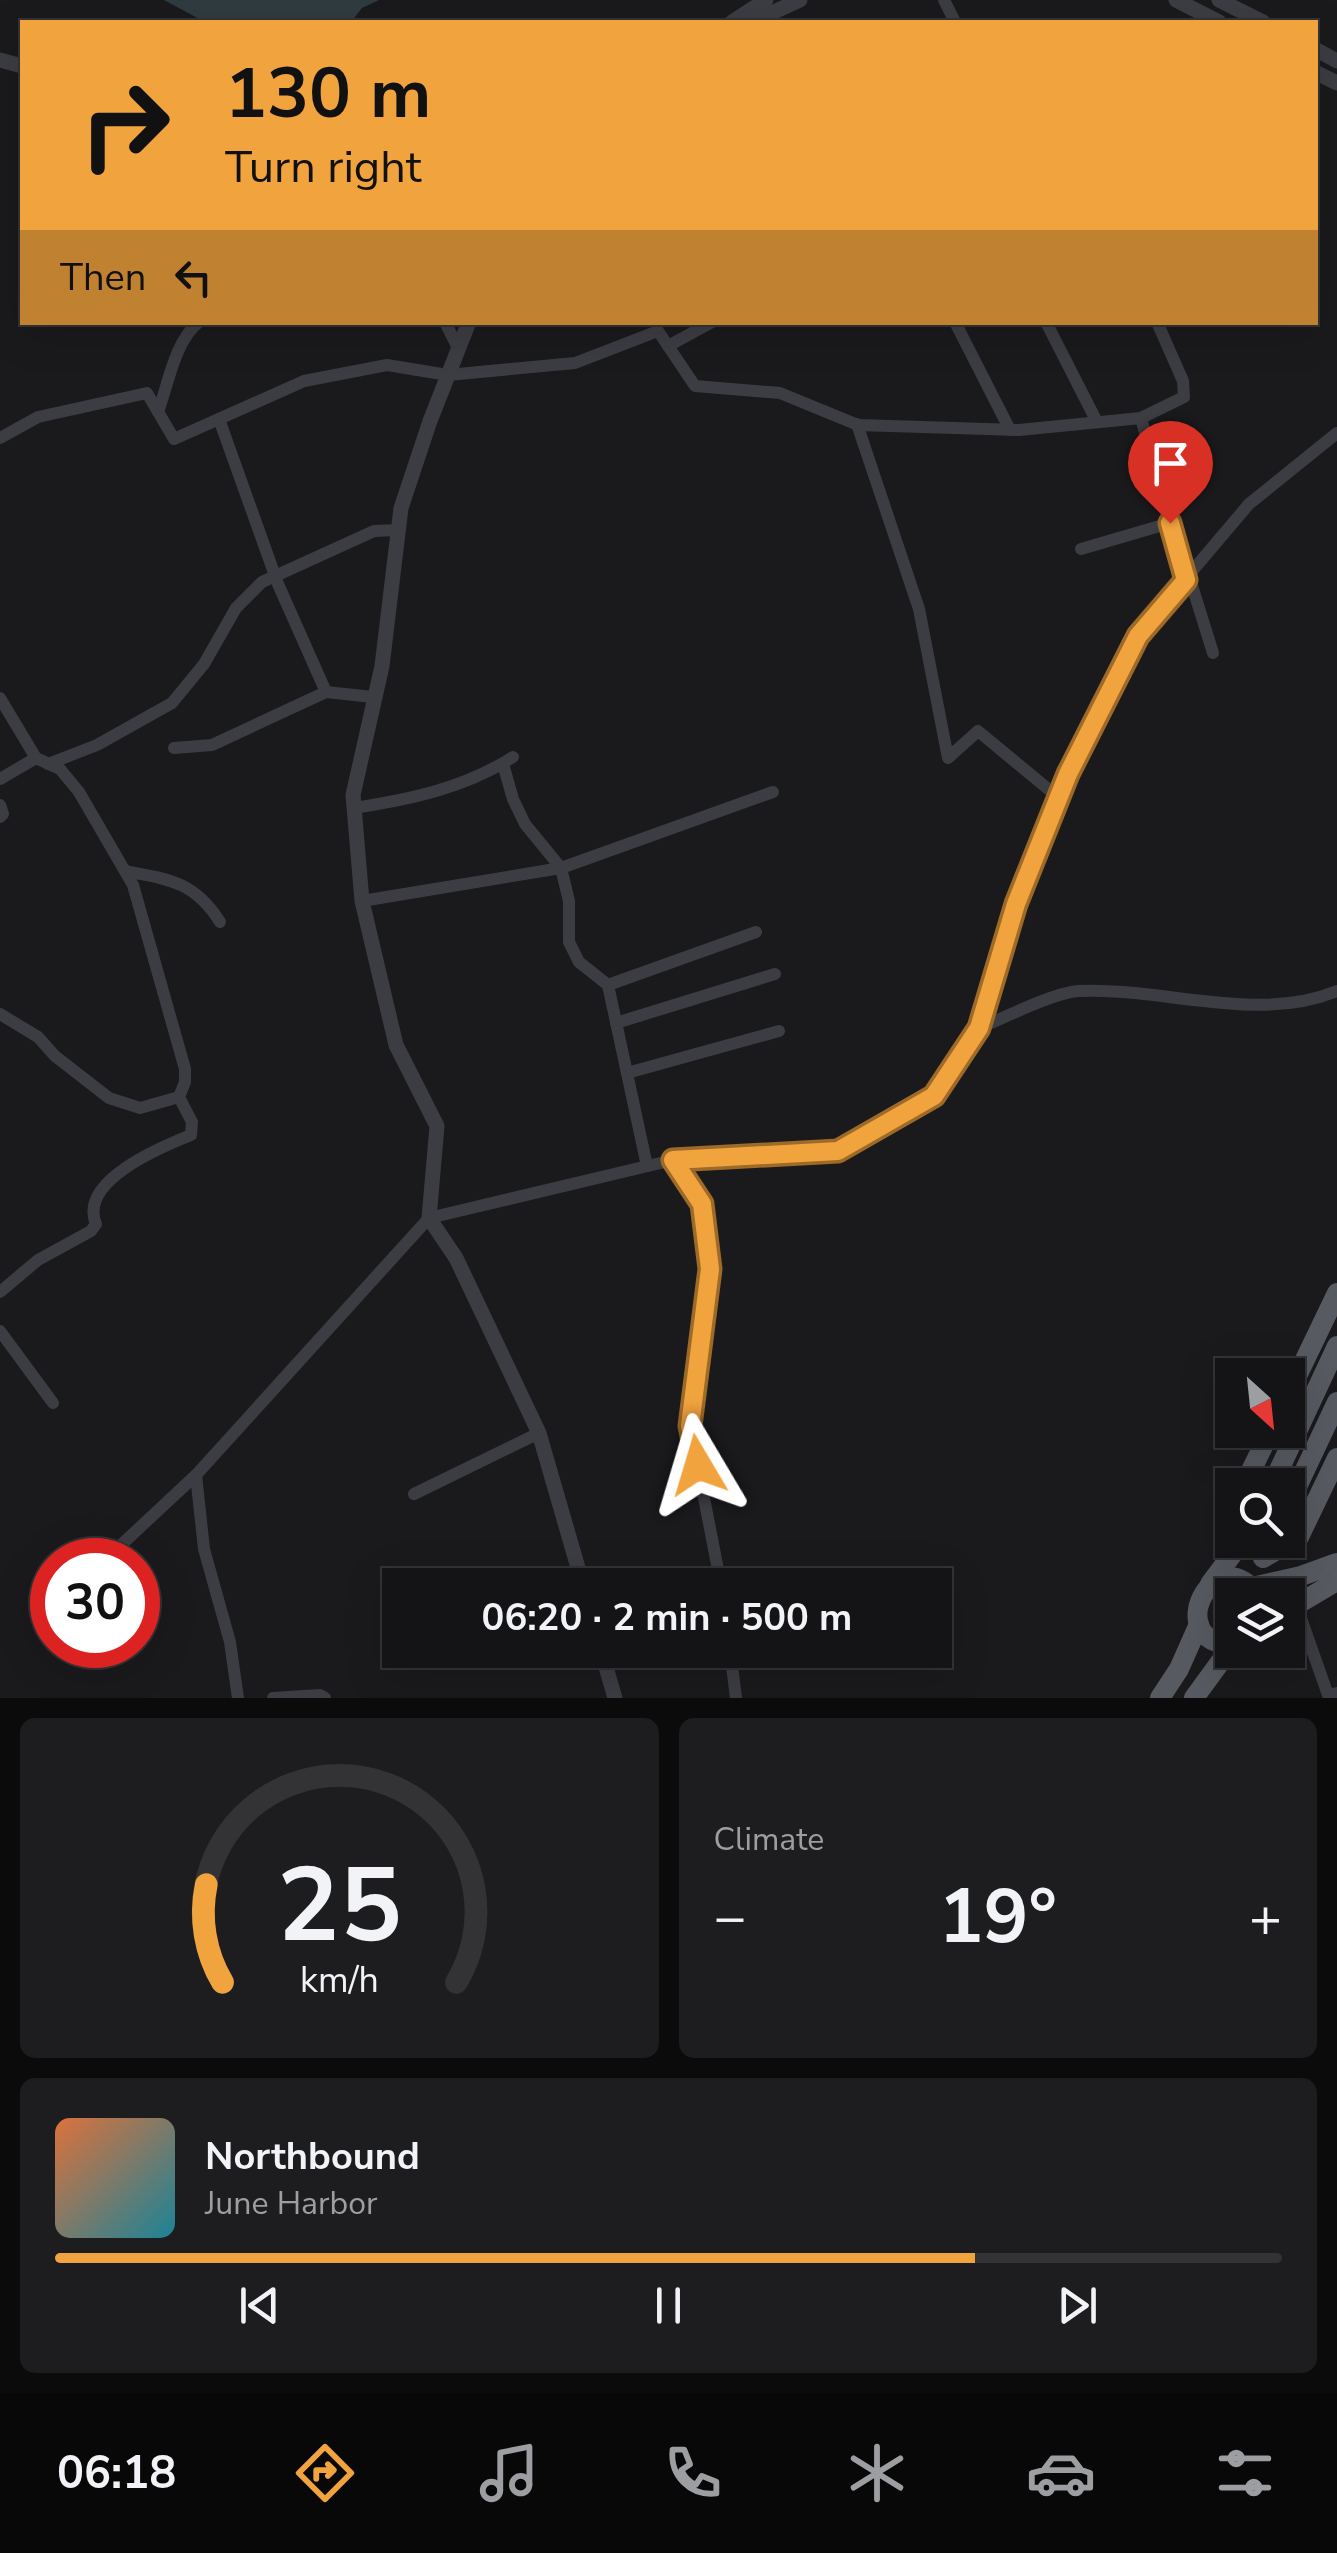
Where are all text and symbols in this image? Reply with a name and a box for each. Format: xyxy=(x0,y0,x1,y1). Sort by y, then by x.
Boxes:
text: 130 m xyxy=(225,46,431,142)
icon: right xyxy=(60,60,190,190)
text: Turn right xyxy=(225,137,422,198)
icon: left xyxy=(166,250,221,305)
text: Then xyxy=(60,252,146,303)
pin xyxy=(1128,421,1213,524)
icon: arrive xyxy=(1143,436,1198,491)
north arrow xyxy=(1215,1358,1305,1448)
map controls xyxy=(1215,1358,1305,1668)
position arrow xyxy=(646,1413,750,1517)
button: search xyxy=(1215,1468,1305,1558)
speed limit sign: 30 xyxy=(30,1538,160,1668)
button: layers xyxy=(1215,1578,1305,1668)
text: 06:20 · 2 min · 500 m xyxy=(482,1592,852,1643)
text: Climate xyxy=(714,1818,824,1861)
text: 25 xyxy=(277,1835,402,1977)
text: 19° xyxy=(939,1866,1057,1968)
text: − xyxy=(714,1880,747,1955)
text: + xyxy=(1249,1880,1282,1955)
text: km/h xyxy=(300,1956,379,2005)
text: Northbound xyxy=(205,2131,420,2182)
text: June Harbor xyxy=(205,2182,377,2225)
icon: previous xyxy=(232,2278,287,2333)
icon: pause xyxy=(641,2278,696,2333)
icon: next xyxy=(1050,2278,1105,2333)
icon: directions xyxy=(290,2438,360,2508)
icon: music xyxy=(474,2438,544,2508)
icon: phone xyxy=(658,2438,728,2508)
icon: climate xyxy=(842,2438,912,2508)
icon: car xyxy=(1026,2438,1096,2508)
icon: filters xyxy=(1210,2438,1280,2508)
text: 06:18 xyxy=(57,2443,176,2504)

